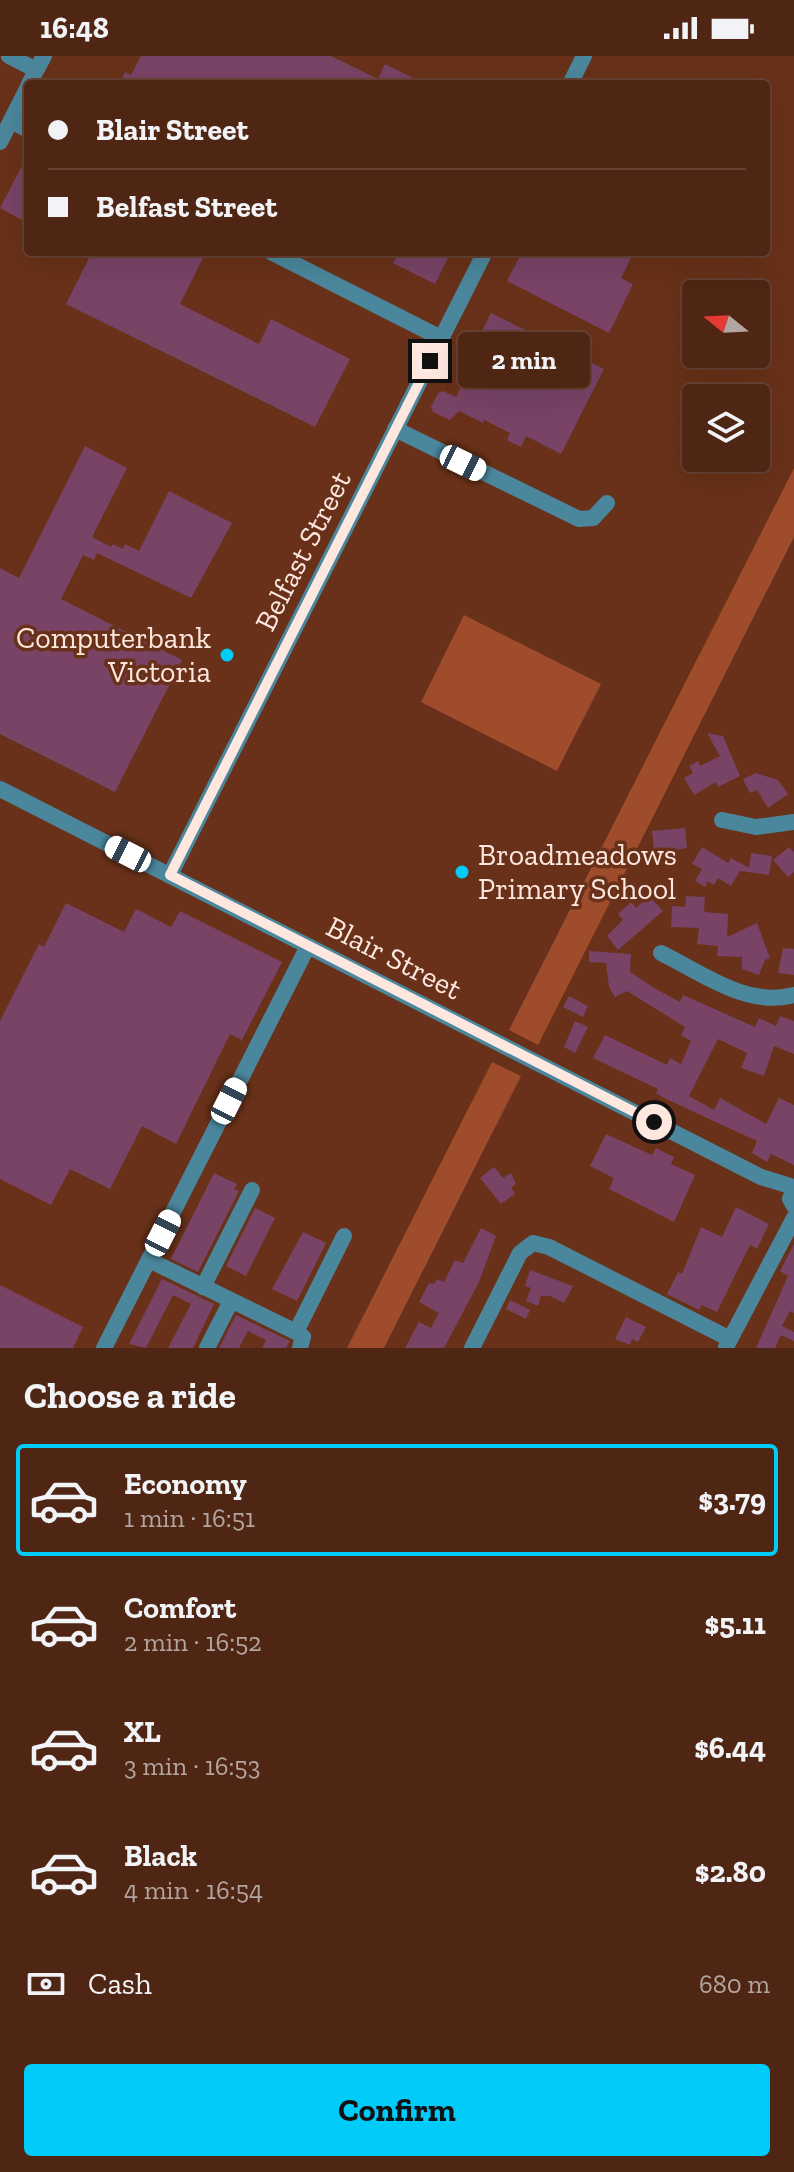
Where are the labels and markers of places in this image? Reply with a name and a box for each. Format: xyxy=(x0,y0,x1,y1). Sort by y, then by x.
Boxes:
place label: Computerbank Victoria xyxy=(16,620,211,690)
marker: Computerbank Victoria xyxy=(218,646,236,664)
place label: Broadmeadows Primary School xyxy=(478,837,677,907)
marker: Broadmeadows Primary School xyxy=(453,863,471,881)

